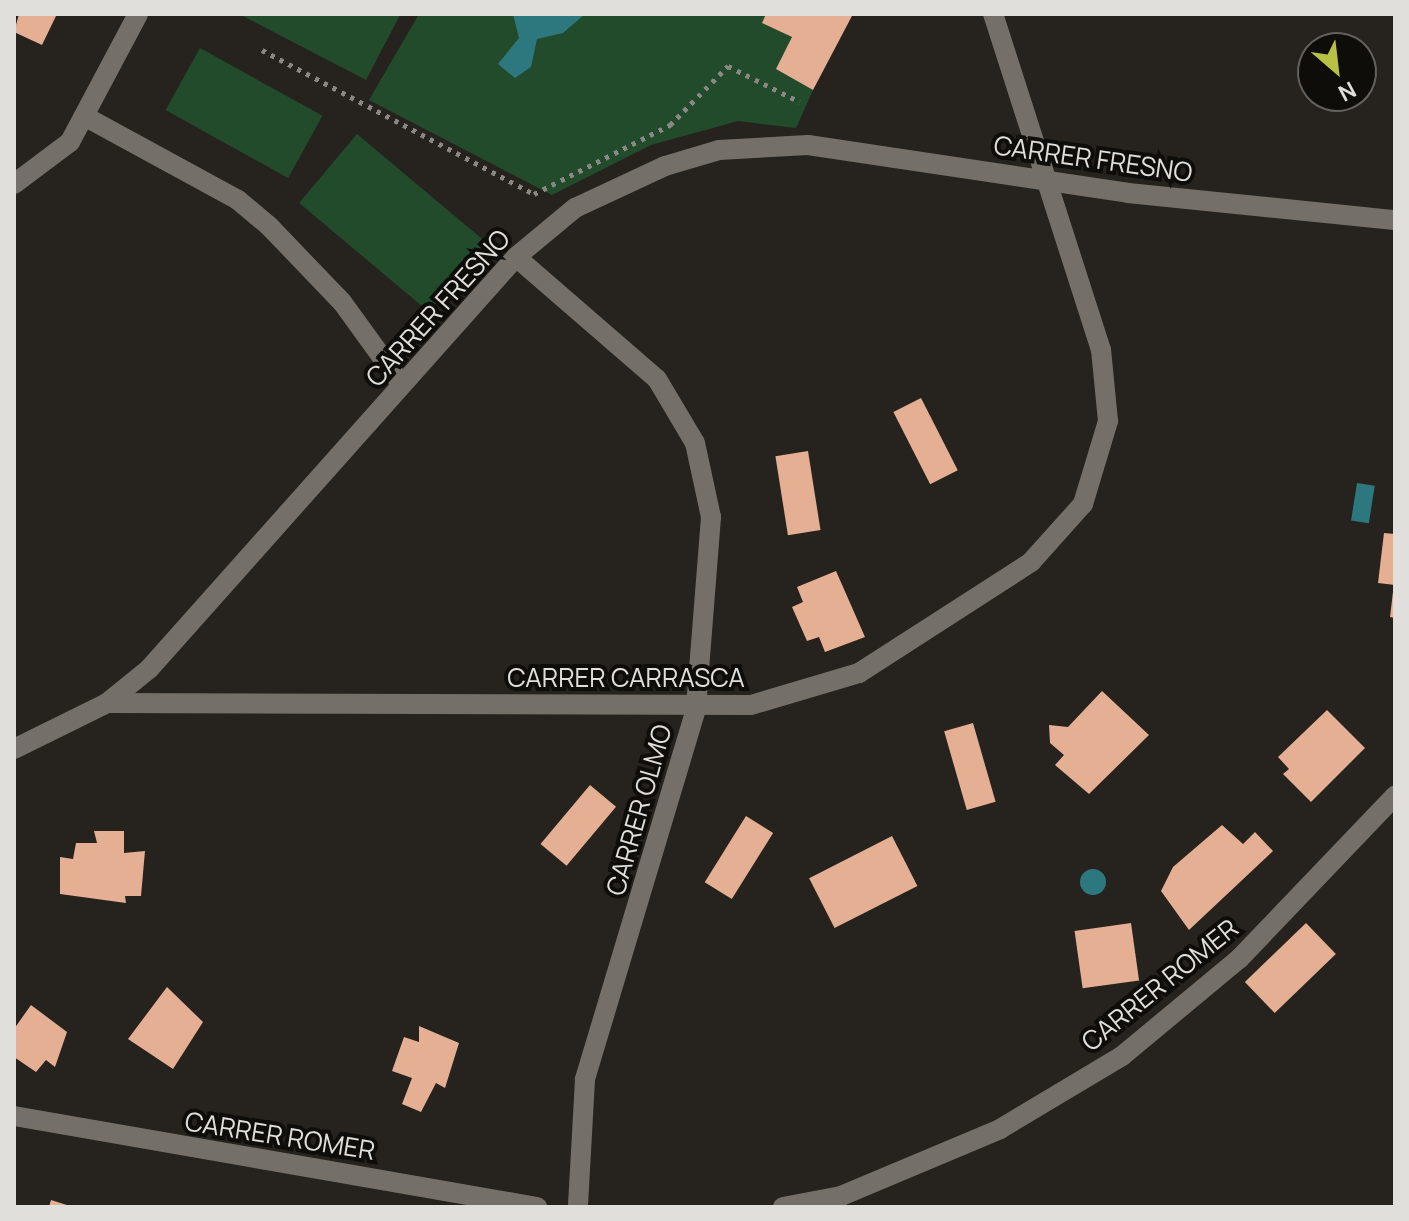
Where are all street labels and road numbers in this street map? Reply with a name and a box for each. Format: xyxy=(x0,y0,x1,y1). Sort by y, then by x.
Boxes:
street label: CARRER FRESNO xyxy=(992,130,1194,188)
street label: CARRER FRESNO xyxy=(359,223,517,393)
street label: CARRER CARRASCA xyxy=(507,662,745,694)
street label: CARRER OLMO xyxy=(600,721,678,899)
street label: CARRER ROMER xyxy=(1076,912,1244,1058)
street label: CARRER ROMER xyxy=(183,1106,377,1166)

